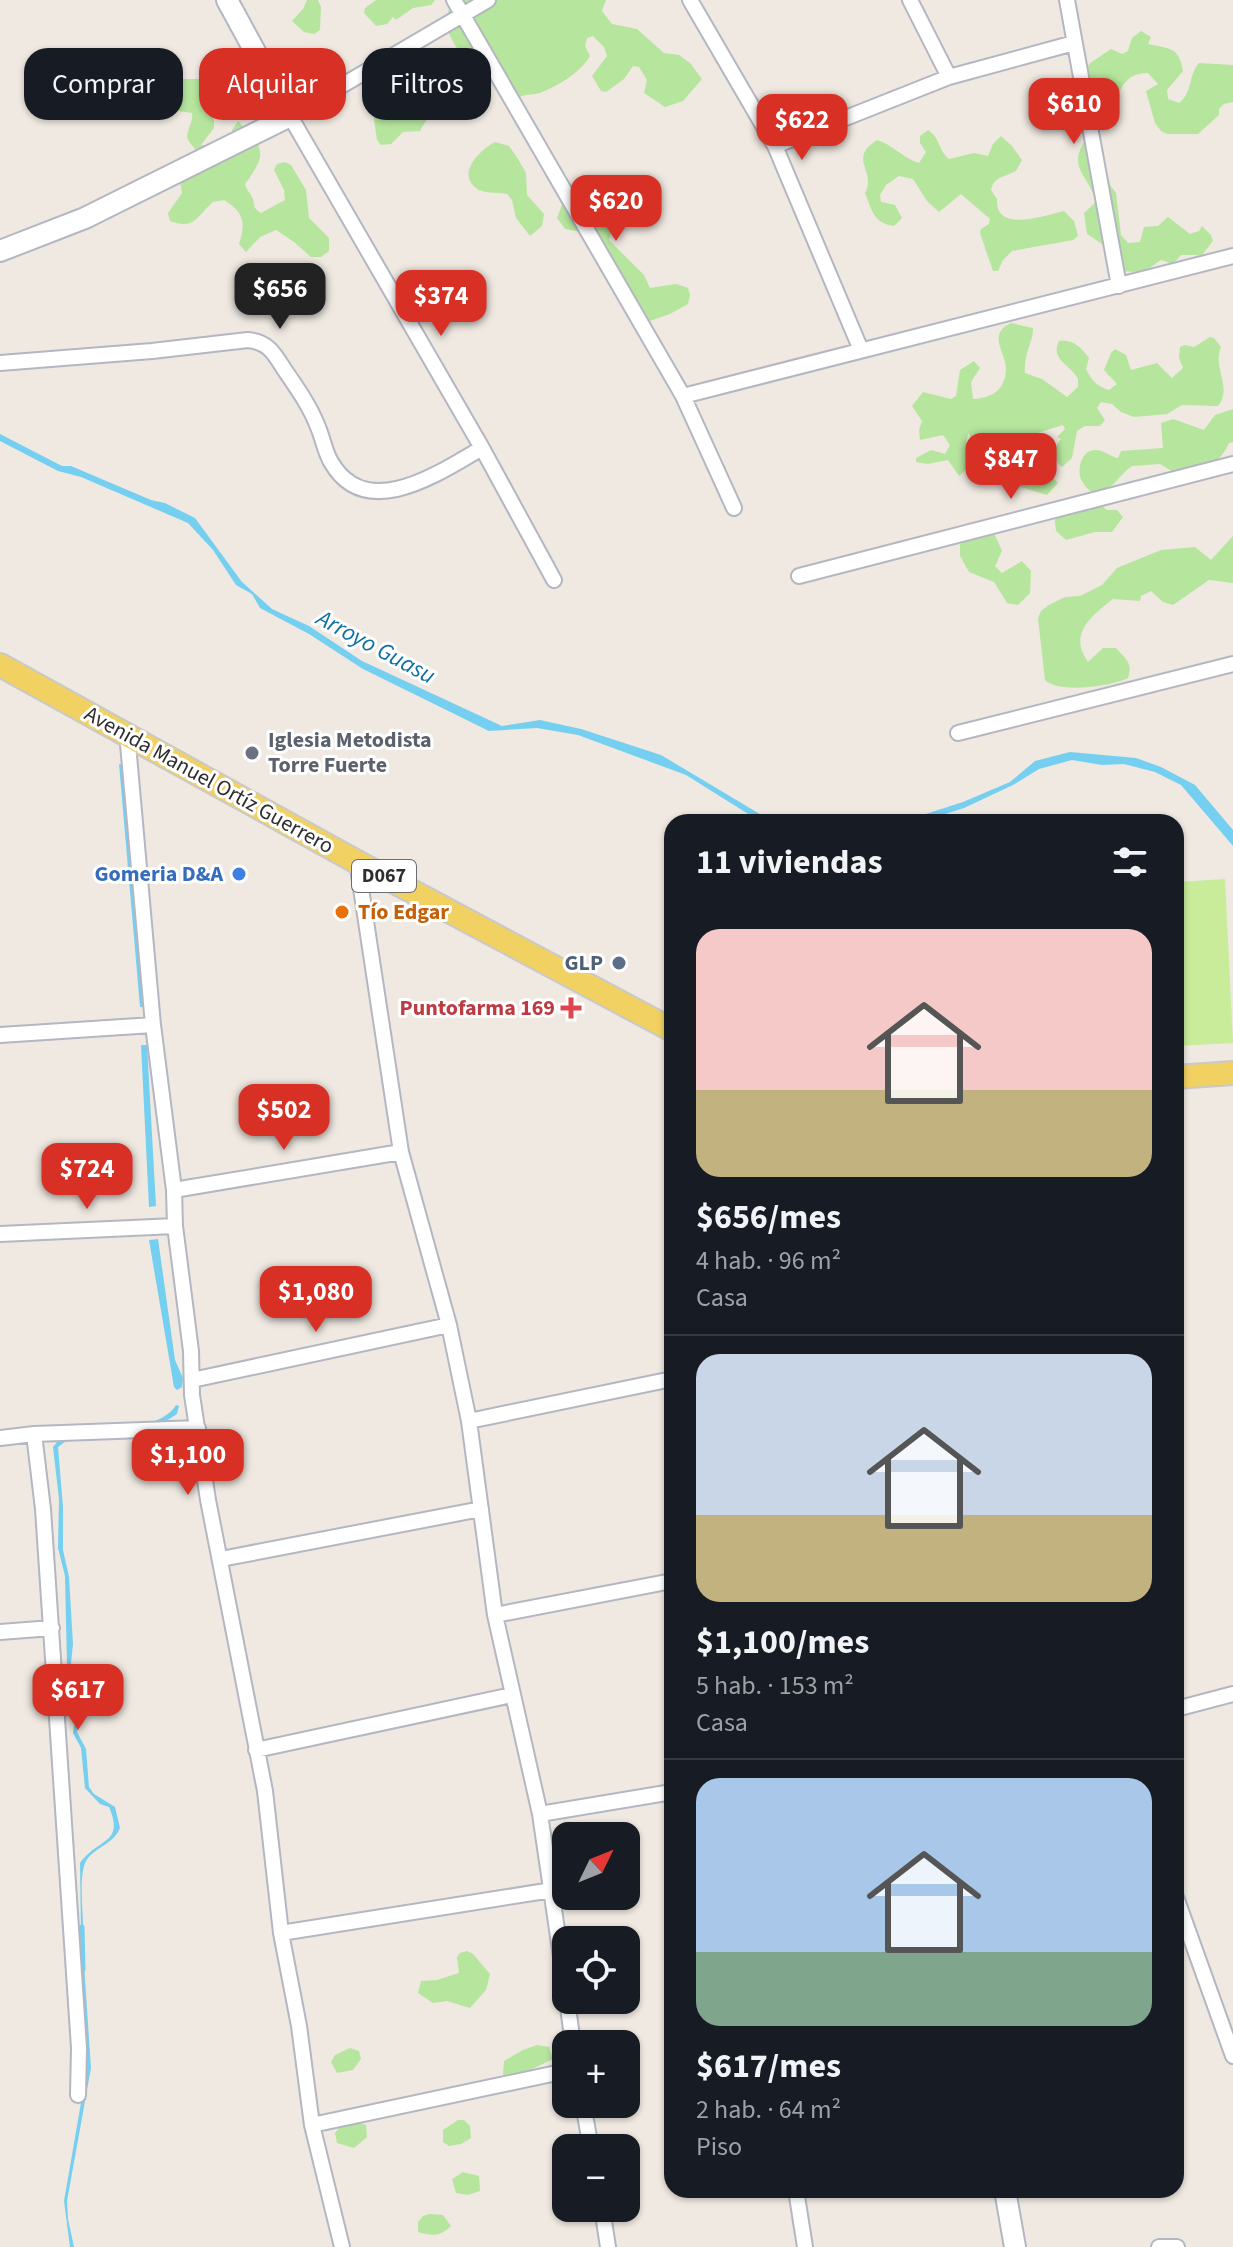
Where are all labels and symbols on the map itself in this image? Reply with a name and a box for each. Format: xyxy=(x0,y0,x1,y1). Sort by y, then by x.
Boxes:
pin: $610 xyxy=(1027,78,1121,146)
pin: $622 xyxy=(755,94,849,162)
pin: $620 xyxy=(569,175,663,243)
pin: $656 xyxy=(233,263,327,331)
pin: $374 xyxy=(394,270,488,338)
pin: $847 xyxy=(964,433,1058,501)
water label: Arroyo Guasu xyxy=(309,600,442,693)
street label: Avenida Manuel Ortíz Guerrero xyxy=(79,698,339,862)
place label: Iglesia Metodista Torre Fuerte xyxy=(268,724,432,781)
marker: Iglesia Metodista Torre Fuerte xyxy=(243,744,261,762)
place label: Gomeria D&A xyxy=(94,858,223,890)
road number: D067 xyxy=(352,860,416,892)
marker: Gomeria D&A xyxy=(230,865,248,883)
place label: Tío Edgar xyxy=(358,896,449,928)
marker: Tío Edgar xyxy=(333,903,351,921)
place label: GLP xyxy=(564,947,603,979)
marker: GLP xyxy=(610,954,628,972)
place label: Puntofarma 169 xyxy=(400,992,555,1024)
marker: Puntofarma 169 xyxy=(562,999,580,1017)
pin: $502 xyxy=(237,1084,331,1152)
pin: $724 xyxy=(40,1143,134,1211)
pin: $1,080 xyxy=(251,1266,381,1334)
pin: $1,100 xyxy=(123,1429,253,1497)
pin: $617 xyxy=(31,1664,125,1732)
north arrow xyxy=(552,1822,640,1910)

